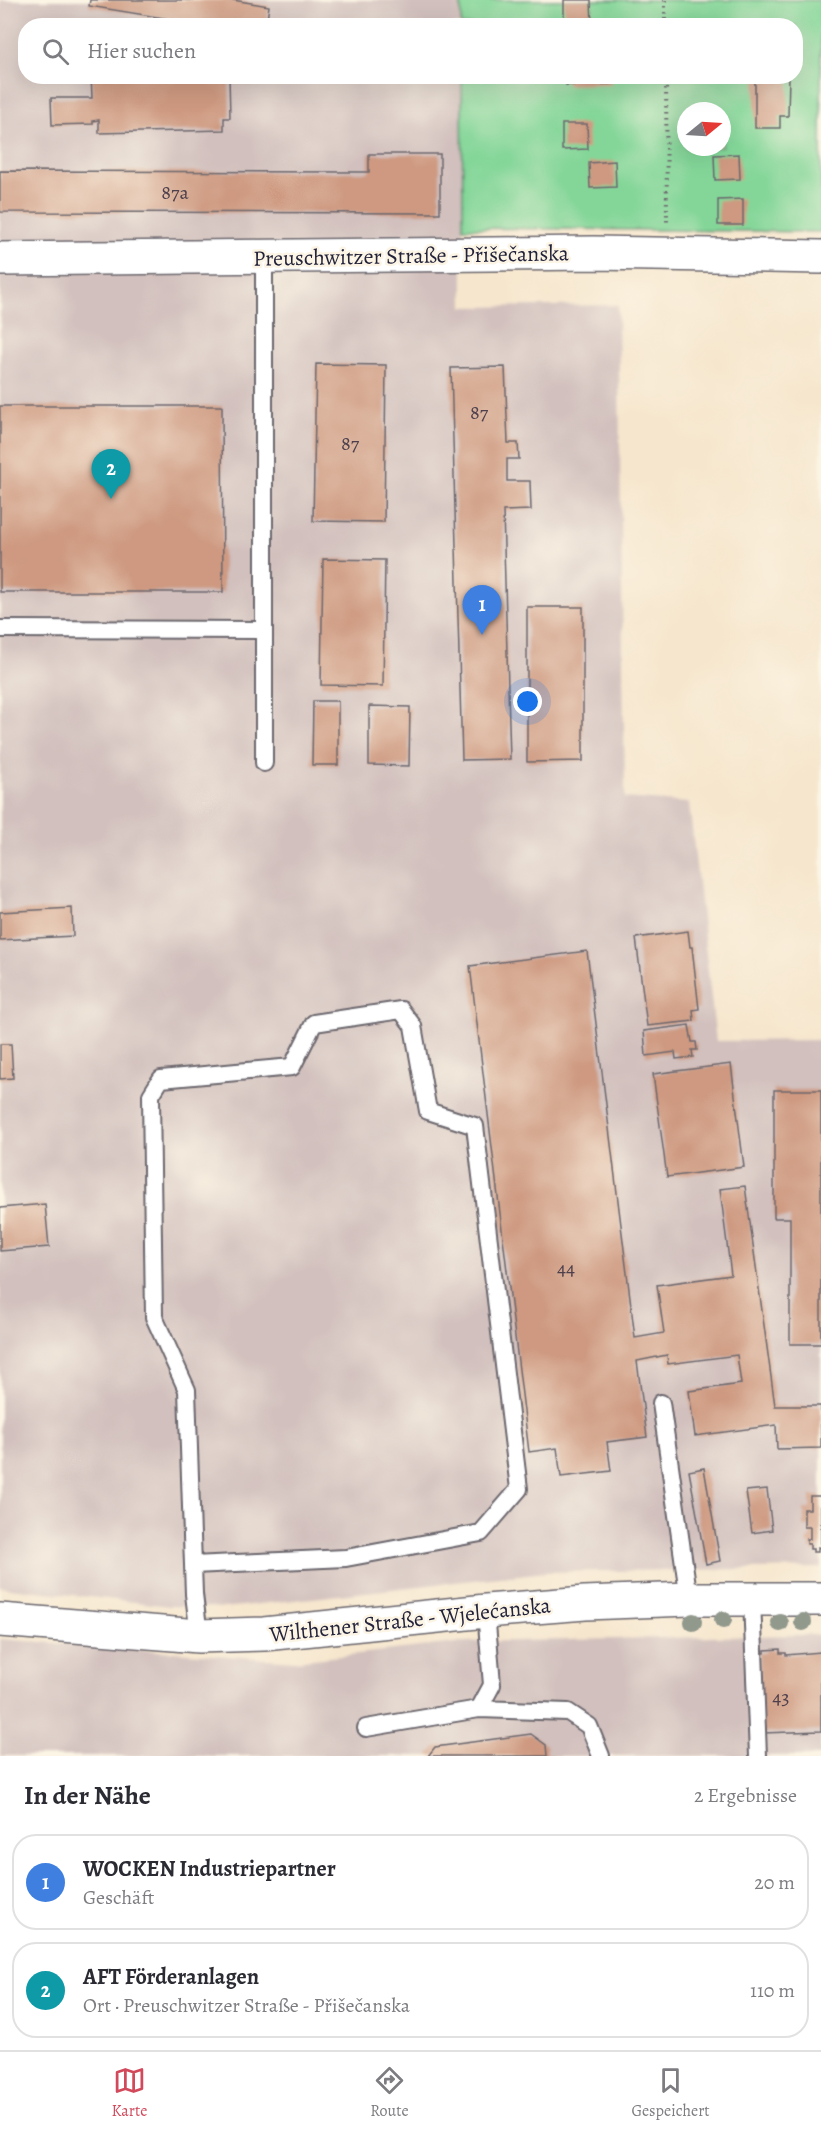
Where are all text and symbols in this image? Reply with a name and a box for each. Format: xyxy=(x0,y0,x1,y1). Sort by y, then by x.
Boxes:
search box xyxy=(18,18,803,84)
icon: search xyxy=(39,35,72,68)
text: Hier suchen xyxy=(87,36,196,66)
north arrow xyxy=(677,102,731,156)
house number: 87a xyxy=(161,179,189,206)
street label: Preuschwitzer Straße - Přišečanska xyxy=(253,238,570,274)
house number: 87 xyxy=(470,399,489,426)
house number: 87 xyxy=(341,430,360,457)
pin: 2 xyxy=(92,450,130,499)
pin: 1 xyxy=(462,586,502,635)
your location xyxy=(513,687,542,716)
house number: 44 xyxy=(557,1255,575,1282)
street label: Wilthener Straße - Wjelećanska xyxy=(267,1590,553,1650)
house number: 43 xyxy=(772,1684,790,1711)
text: In der Nähe xyxy=(24,1778,151,1813)
text: 2 Ergebnisse xyxy=(694,1782,797,1809)
text: WOCKEN Industriepartner xyxy=(83,1854,336,1884)
text: 1 xyxy=(42,1869,49,1896)
text: 20 m xyxy=(754,1869,795,1896)
text: Geschäft xyxy=(83,1884,154,1911)
text: AFT Förderanlagen xyxy=(83,1962,259,1992)
text: 2 xyxy=(41,1977,50,2004)
text: 110 m xyxy=(750,1977,795,2004)
text: Ort · Preuschwitzer Straße - Přišečanska xyxy=(83,1992,410,2019)
tab: Karte xyxy=(111,2064,147,2122)
tab: Route xyxy=(370,2064,409,2122)
tab: Gespeichert xyxy=(632,2064,710,2122)

